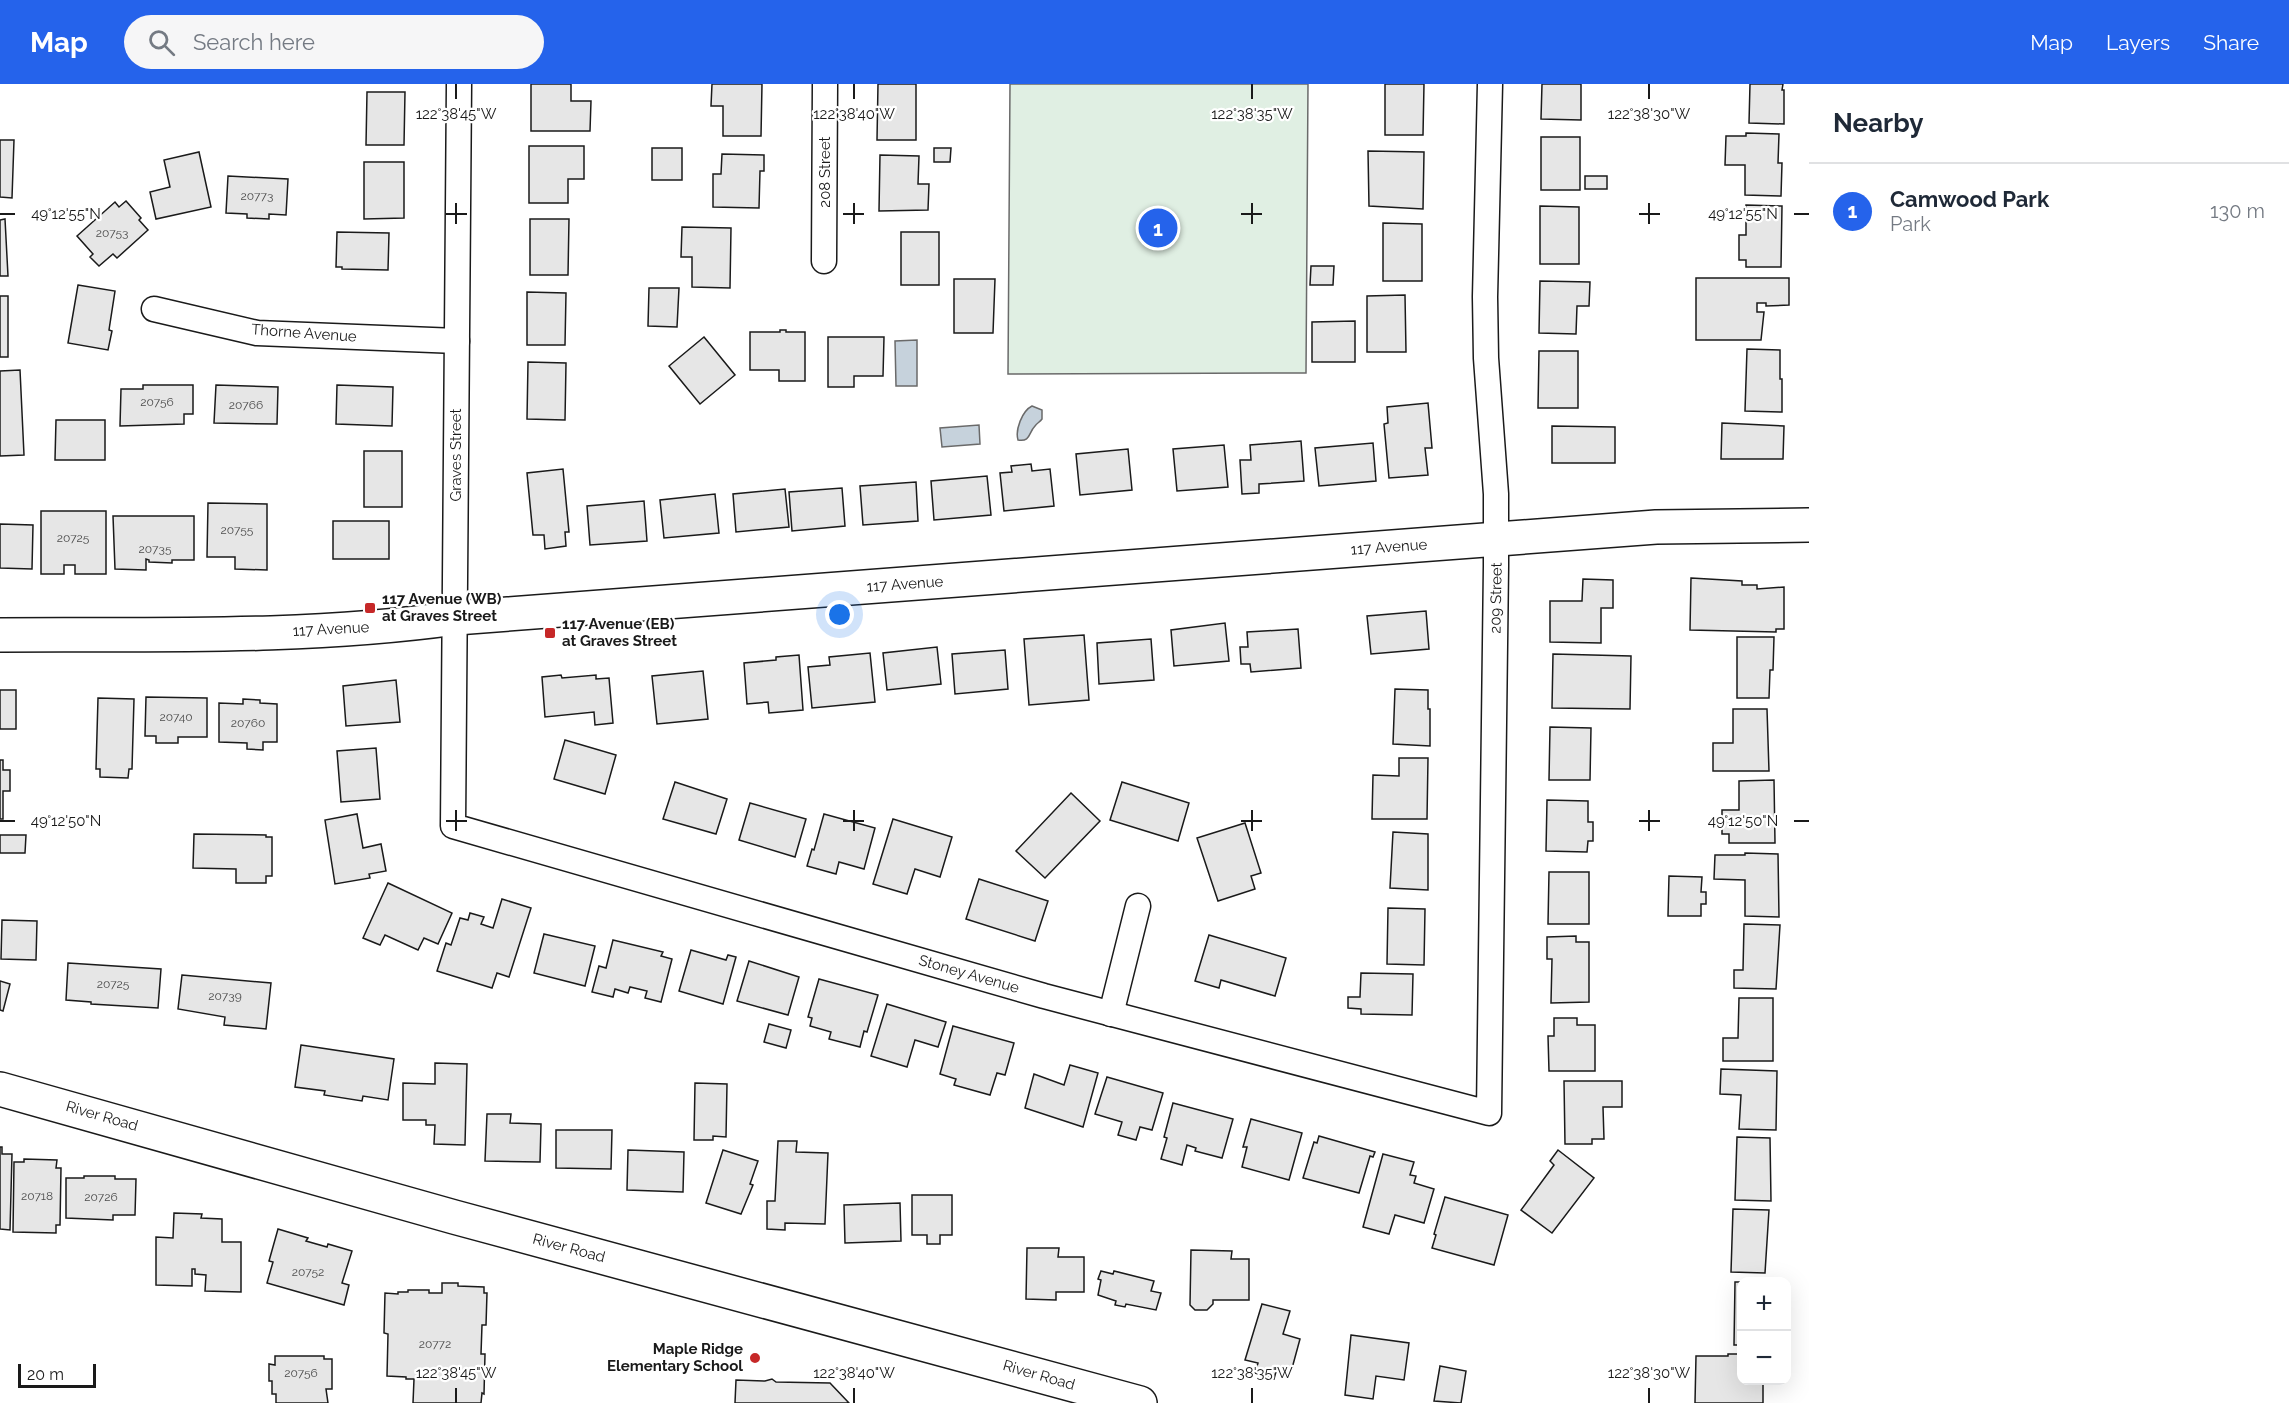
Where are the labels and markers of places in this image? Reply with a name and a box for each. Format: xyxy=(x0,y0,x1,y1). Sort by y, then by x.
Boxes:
pin: 1 xyxy=(1138,206,1178,250)
place label: 117 Avenue (WB) at Graves Street xyxy=(382,590,502,625)
marker: 117 Avenue (WB) at Graves Street xyxy=(363,601,377,615)
place label: 117 Avenue (EB) at Graves Street xyxy=(562,615,677,650)
marker: 117 Avenue (EB) at Graves Street xyxy=(543,626,557,640)
place label: Maple Ridge Elementary School xyxy=(607,1340,743,1375)
marker: Maple Ridge Elementary School xyxy=(748,1351,762,1365)

